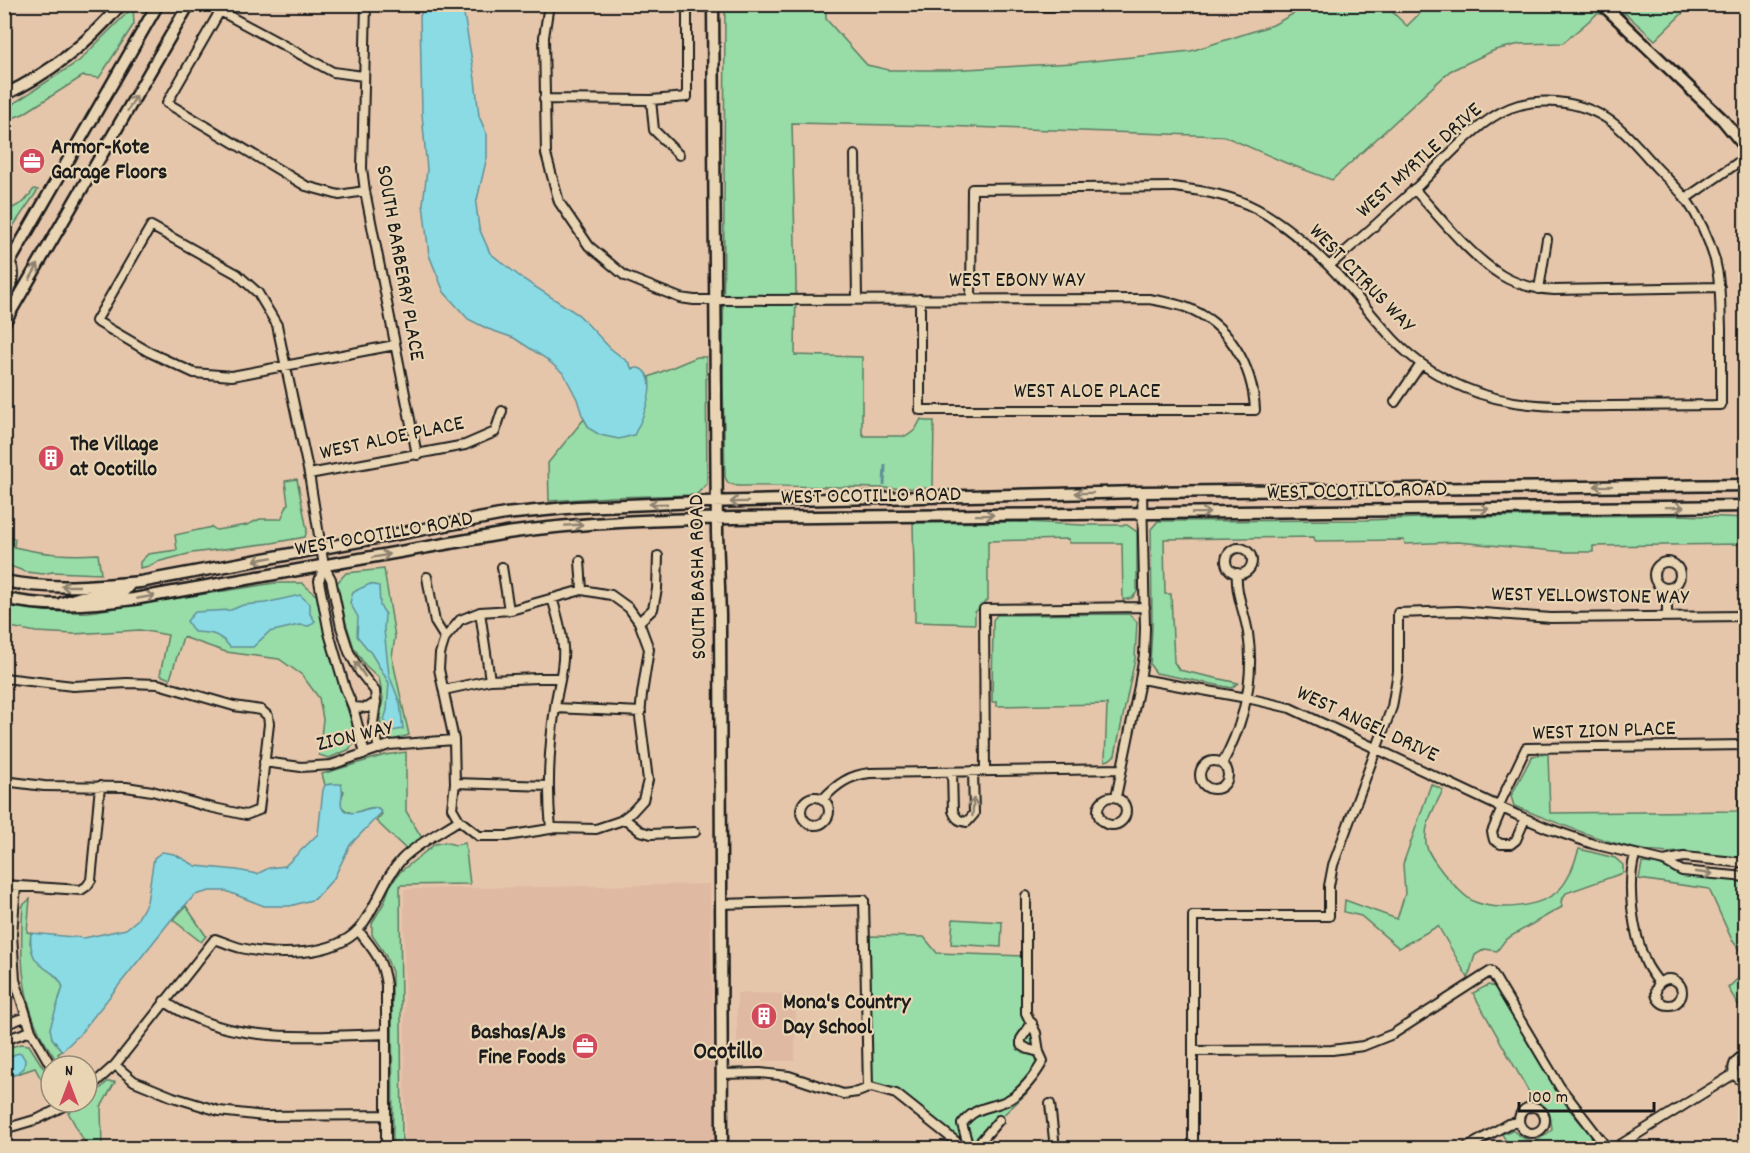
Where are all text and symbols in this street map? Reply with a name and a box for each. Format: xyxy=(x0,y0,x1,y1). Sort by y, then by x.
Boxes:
one-way arrow xyxy=(126,95,138,112)
street label: WEST MYRTLE DRIVE xyxy=(1350,96,1490,226)
place label: Armor-Kote Garage Floors xyxy=(51,133,167,189)
office icon: Armor-Kote Garage Floors xyxy=(17,146,47,176)
street label: SOUTH BARBERRY PLACE xyxy=(367,163,431,363)
street label: WEST CITRUS WAY xyxy=(1301,217,1422,341)
one-way arrow xyxy=(28,264,40,281)
street label: WEST EBONY WAY xyxy=(949,266,1086,297)
street label: WEST ALOE PLACE xyxy=(1014,377,1160,408)
street label: WEST ALOE PLACE xyxy=(317,409,467,469)
place label: The Village at Ocotillo xyxy=(70,430,159,486)
building icon: The Village at Ocotillo xyxy=(36,443,66,473)
street label: WEST OCOTILLO ROAD xyxy=(1267,475,1447,509)
street label: WEST OCOTILLO ROAD xyxy=(781,480,961,514)
one-way arrow xyxy=(1594,481,1614,492)
one-way arrow xyxy=(1074,487,1094,499)
street label: SOUTH BASHA ROAD xyxy=(682,494,716,660)
one-way arrow xyxy=(730,496,750,507)
one-way arrow xyxy=(649,498,669,509)
one-way arrow xyxy=(1665,501,1685,513)
street label: WEST OCOTILLO ROAD xyxy=(293,504,475,566)
one-way arrow xyxy=(1470,504,1490,515)
one-way arrow xyxy=(1191,507,1211,519)
one-way arrow xyxy=(975,510,995,521)
one-way arrow xyxy=(563,519,583,530)
one-way arrow xyxy=(371,550,391,561)
one-way arrow xyxy=(254,554,273,565)
one-way arrow xyxy=(61,580,81,592)
street label: WEST YELLOWSTONE WAY xyxy=(1491,580,1690,614)
one-way arrow xyxy=(135,591,155,602)
one-way arrow xyxy=(354,662,366,678)
street label: WEST ANGEL DRIVE xyxy=(1291,678,1443,772)
street label: ZION WAY xyxy=(314,713,397,761)
street label: WEST ZION PLACE xyxy=(1532,714,1676,750)
one-way arrow xyxy=(968,797,979,817)
one-way arrow xyxy=(1693,868,1713,879)
place label: Mona's Country Day School xyxy=(783,988,911,1044)
building icon: Mona's Country Day School xyxy=(749,1001,779,1031)
place label: Bashas/AJs Fine Foods xyxy=(471,1018,566,1074)
office icon: Bashas/AJs Fine Foods xyxy=(570,1031,600,1061)
district label: Ocotillo xyxy=(693,1036,763,1070)
north arrow xyxy=(39,1054,99,1114)
text: N xyxy=(65,1060,73,1083)
scale bar xyxy=(1519,1075,1654,1113)
text: 100 m xyxy=(1528,1086,1568,1111)

